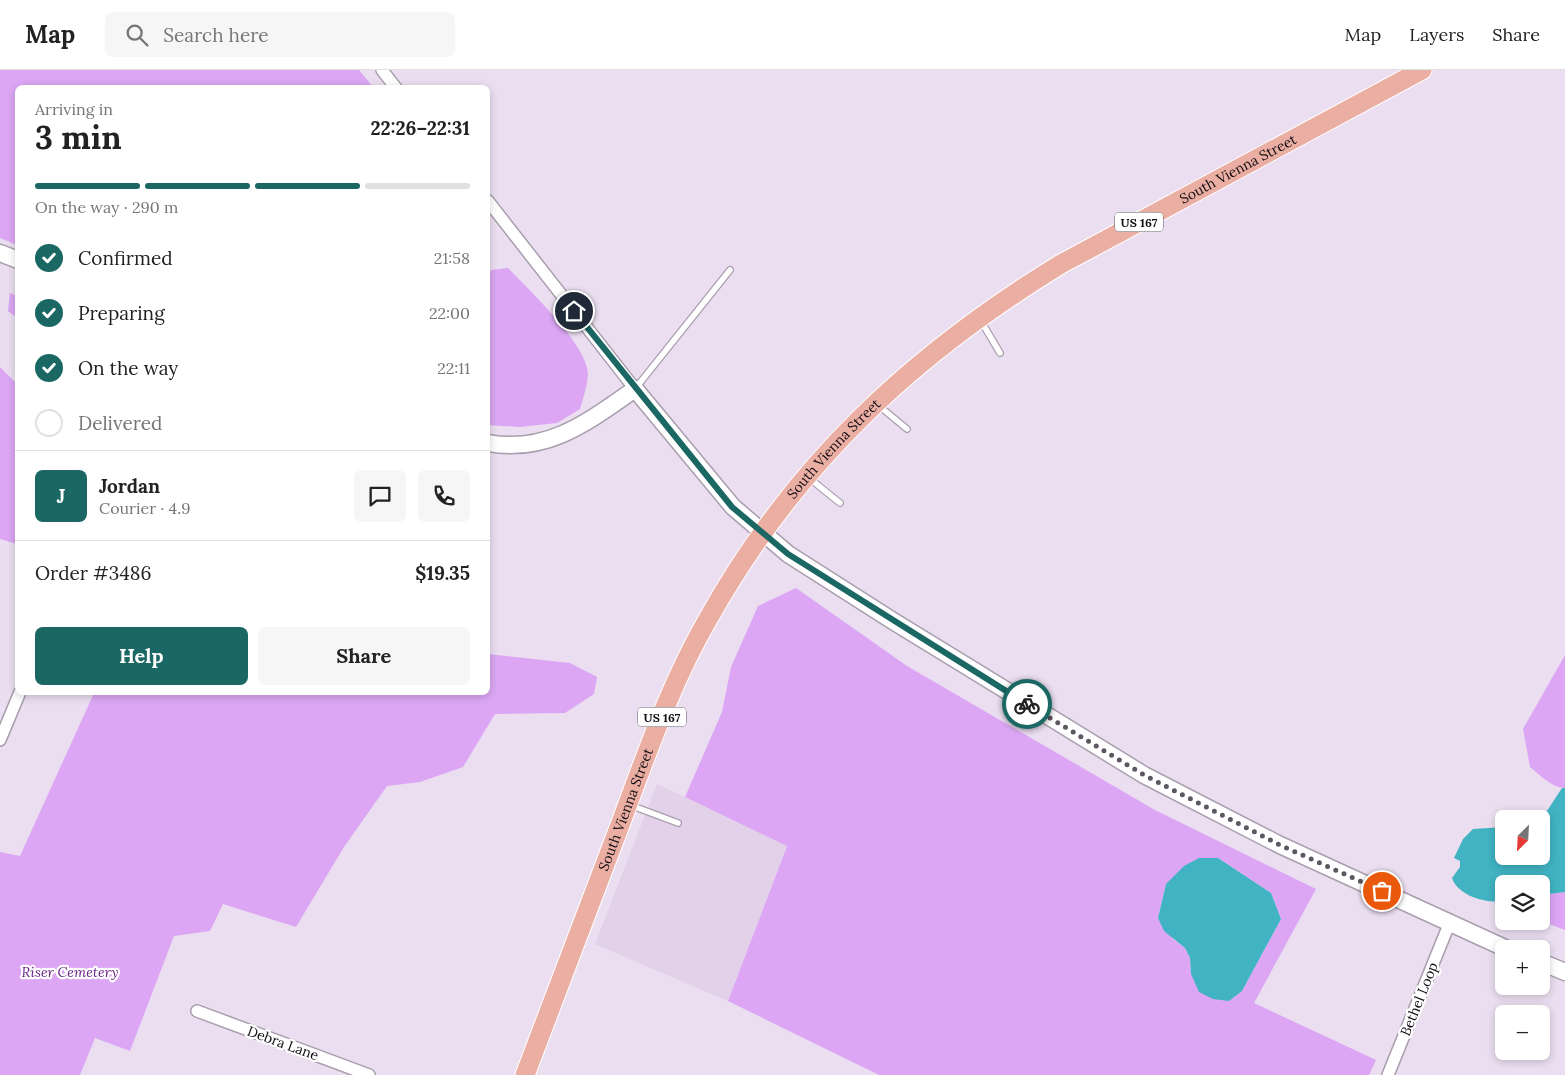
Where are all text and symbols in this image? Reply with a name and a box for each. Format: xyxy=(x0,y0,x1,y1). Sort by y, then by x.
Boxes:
search box xyxy=(105,12,455,57)
text: Map xyxy=(25,19,75,50)
icon: search xyxy=(123,21,151,49)
text: Search here xyxy=(163,23,269,47)
text: Map xyxy=(1345,23,1381,46)
text: Layers xyxy=(1409,23,1464,46)
text: Share xyxy=(1492,23,1540,46)
text: Arriving in xyxy=(35,99,113,119)
text: 22:26–22:31 xyxy=(370,116,470,140)
text: 3 min xyxy=(35,117,122,158)
street label: South Vienna Street xyxy=(1176,130,1300,208)
text: On the way · 290 m xyxy=(35,197,178,217)
road number: US 167 xyxy=(1115,212,1163,232)
icon: check xyxy=(35,244,63,272)
text: Confirmed xyxy=(78,246,173,270)
text: 21:58 xyxy=(434,248,470,268)
pin xyxy=(553,290,595,332)
icon: home xyxy=(560,297,588,325)
icon: check xyxy=(35,299,63,327)
text: Preparing xyxy=(78,301,165,325)
text: 22:00 xyxy=(429,303,470,323)
icon: check xyxy=(35,354,63,382)
text: On the way xyxy=(78,356,178,380)
text: 22:11 xyxy=(437,358,470,378)
street label: South Vienna Street xyxy=(783,394,885,502)
text: Delivered xyxy=(78,411,162,435)
button: chat xyxy=(354,470,406,522)
button: phone xyxy=(418,470,470,522)
text: Jordan xyxy=(99,474,160,498)
text: J xyxy=(57,484,65,508)
text: Courier · 4.9 xyxy=(99,498,190,518)
text: Order #3486 xyxy=(35,561,151,585)
text: $19.35 xyxy=(415,561,470,585)
button: Help xyxy=(35,627,248,685)
button: Share xyxy=(258,627,470,685)
courier xyxy=(1002,679,1052,729)
icon: bike xyxy=(1013,690,1041,718)
road number: US 167 xyxy=(638,708,686,726)
street label: South Vienna Street xyxy=(594,745,657,874)
north arrow xyxy=(1495,810,1550,865)
map controls xyxy=(1495,810,1550,1060)
pin xyxy=(1361,870,1403,912)
button: layers xyxy=(1495,875,1550,930)
icon: bag xyxy=(1368,877,1396,905)
button: + xyxy=(1495,940,1550,995)
street label: Bethel Loop xyxy=(1396,960,1442,1038)
park label: Riser Cemetery xyxy=(22,963,118,981)
button: − xyxy=(1495,1005,1550,1060)
street label: Debra Lane xyxy=(245,1022,322,1064)

